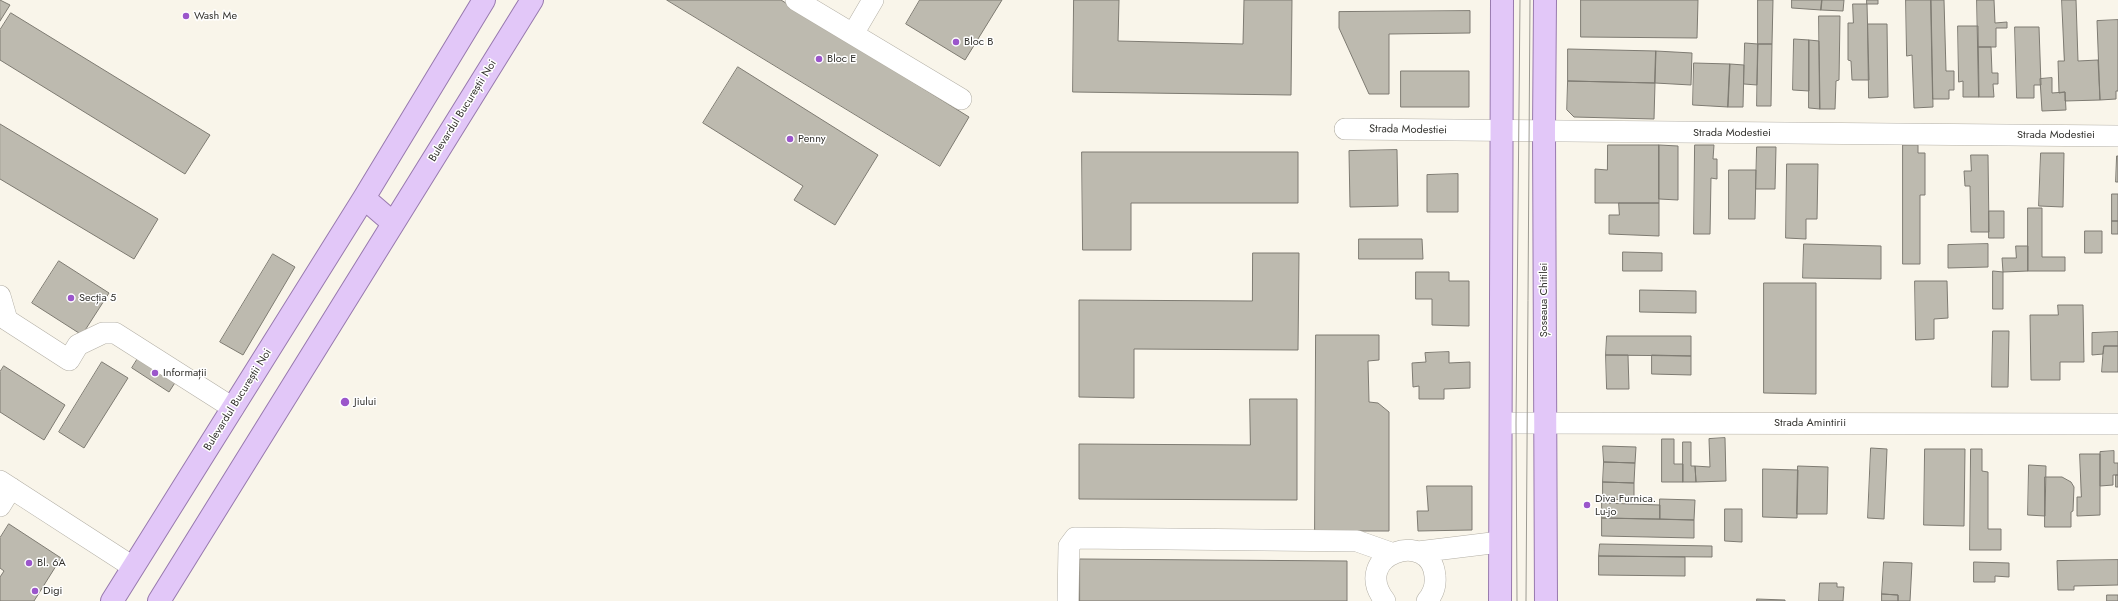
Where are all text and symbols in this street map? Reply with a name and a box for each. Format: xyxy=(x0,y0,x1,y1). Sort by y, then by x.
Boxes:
place label: Wash Me xyxy=(194,9,237,23)
marker: Wash Me xyxy=(181,11,191,21)
place label: Bloc B xyxy=(964,35,993,49)
marker: Bloc B xyxy=(951,37,961,47)
place label: Bloc E xyxy=(827,52,856,66)
marker: Bloc E xyxy=(814,54,824,64)
street label: Bulevardul Bucureștii Noi xyxy=(426,58,500,164)
street label: Strada Modestiei xyxy=(1369,123,1447,137)
street label: Strada Modestiei xyxy=(1693,126,1771,140)
street label: Strada Modestiei xyxy=(2017,128,2095,142)
place label: Penny xyxy=(798,132,826,146)
marker: Penny xyxy=(785,134,795,144)
street label: Șoseaua Chitilei xyxy=(1537,263,1551,337)
place label: Secția 5 xyxy=(79,291,116,305)
marker: Secția 5 xyxy=(66,293,76,303)
street label: Bulevardul Bucureștii Noi xyxy=(201,347,275,453)
place label: Informații xyxy=(163,366,207,380)
marker: Informații xyxy=(150,368,160,378)
place label: Jiului xyxy=(354,395,376,409)
marker: Jiului xyxy=(339,396,351,408)
street label: Strada Amintirii xyxy=(1774,416,1846,430)
place label: Diva Furnica. Lu-jo xyxy=(1595,492,1656,518)
marker: Diva Furnica. Lu-jo xyxy=(1582,500,1592,510)
place label: Bl. 6A xyxy=(37,556,66,570)
marker: Bl. 6A xyxy=(24,558,34,568)
place label: Digi xyxy=(43,584,62,598)
marker: Digi xyxy=(30,586,40,596)

